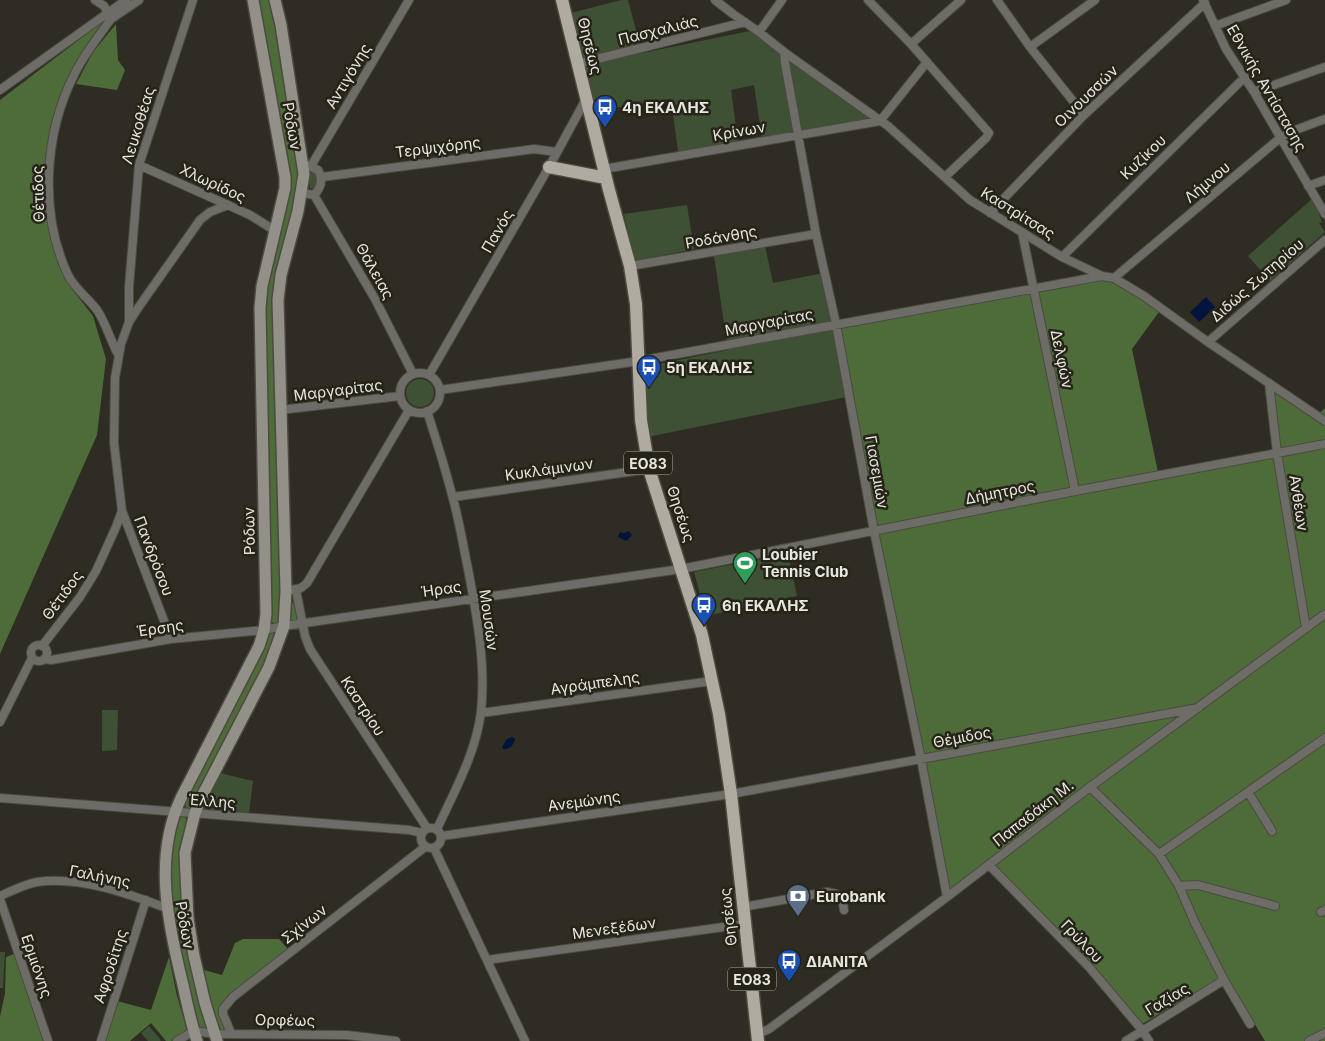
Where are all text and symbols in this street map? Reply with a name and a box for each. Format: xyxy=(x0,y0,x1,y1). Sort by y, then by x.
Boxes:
street label: Πασχαλιάς xyxy=(616,11,700,49)
street label: Θησέως xyxy=(574,15,606,77)
street label: Εθνικής Αντίστασης xyxy=(1223,21,1311,155)
street label: Αντιγόνης xyxy=(321,40,375,112)
street label: Οινουσσών xyxy=(1050,61,1122,131)
street label: Λευκοθέας xyxy=(117,84,159,166)
bus stop icon: 4η ΕΚΑΛΗΣ xyxy=(592,94,618,128)
place label: 4η ΕΚΑΛΗΣ xyxy=(622,98,709,117)
street label: Ρόδων xyxy=(278,101,306,152)
street label: Κρίνων xyxy=(711,117,767,145)
street label: Κυζίκου xyxy=(1116,131,1170,183)
street label: Τερψιχόρης xyxy=(394,132,482,162)
street label: Λήμνου xyxy=(1180,157,1234,207)
street label: Χλωρίδος xyxy=(177,159,249,207)
street label: Θέτιδος xyxy=(28,165,48,223)
street label: Καστρίτσας xyxy=(977,183,1059,243)
street label: Πανός xyxy=(477,206,517,256)
street label: Ροδάνθης xyxy=(684,221,758,253)
street label: Διδώς Σωτηρίου xyxy=(1206,234,1308,326)
street label: Θάλειας xyxy=(352,239,398,303)
street label: Μαργαρίτας xyxy=(723,304,815,340)
street label: Δελφών xyxy=(1047,328,1078,390)
bus stop icon: 5η ΕΚΑΛΗΣ xyxy=(636,354,662,388)
place label: 5η ΕΚΑΛΗΣ xyxy=(666,358,753,377)
street label: Μαργαρίτας xyxy=(292,375,384,405)
street label: Γιασεμιών xyxy=(861,434,893,510)
road number: ΕΟ83 xyxy=(624,452,672,474)
street label: Κυκλάμινων xyxy=(504,453,595,485)
street label: Ανθέων xyxy=(1285,474,1313,533)
street label: Δήμητρος xyxy=(963,476,1037,508)
street label: Θησέως xyxy=(663,483,699,545)
street label: Ρόδων xyxy=(239,507,259,555)
street label: Πανδρόσου xyxy=(130,513,178,599)
place label: Loubier Tennis Club xyxy=(762,545,848,581)
sports icon: Loubier Tennis Club xyxy=(732,550,758,584)
street label: Θέτιδος xyxy=(38,566,86,624)
street label: Ήρας xyxy=(419,577,463,601)
street label: Μουσών xyxy=(475,588,503,652)
bus stop icon: 6η ΕΚΑΛΗΣ xyxy=(691,592,717,626)
place label: 6η ΕΚΑΛΗΣ xyxy=(722,596,809,615)
street label: Έρσης xyxy=(135,615,185,641)
street label: Αγράμπελης xyxy=(549,667,641,699)
street label: Καστρίου xyxy=(337,673,389,739)
street label: Θέμιδος xyxy=(931,722,993,752)
street label: Παπαδάκη Μ. xyxy=(989,775,1077,851)
street label: Ανεμώνης xyxy=(546,786,622,816)
street label: Έλλης xyxy=(187,789,237,813)
street label: Γαλήνης xyxy=(68,861,132,891)
bank icon: Eurobank xyxy=(785,883,811,917)
street label: Θησέως xyxy=(715,887,741,947)
place label: Eurobank xyxy=(816,887,886,906)
street label: Ρόδων xyxy=(171,900,199,951)
street label: Σχίνων xyxy=(277,900,331,948)
street label: Μενεξέδων xyxy=(571,913,657,943)
street label: Γρύλου xyxy=(1057,916,1107,966)
street label: Αφροδίτης xyxy=(89,927,131,1005)
street label: Ερμιόνης xyxy=(17,932,57,1000)
bus stop icon: ΔΙΑΝΙΤΑ xyxy=(776,948,802,982)
place label: ΔΙΑΝΙΤΑ xyxy=(806,952,868,971)
road number: ΕΟ83 xyxy=(728,968,776,991)
street label: Γαζίας xyxy=(1142,979,1192,1019)
street label: Ορφέως xyxy=(255,1010,315,1030)

